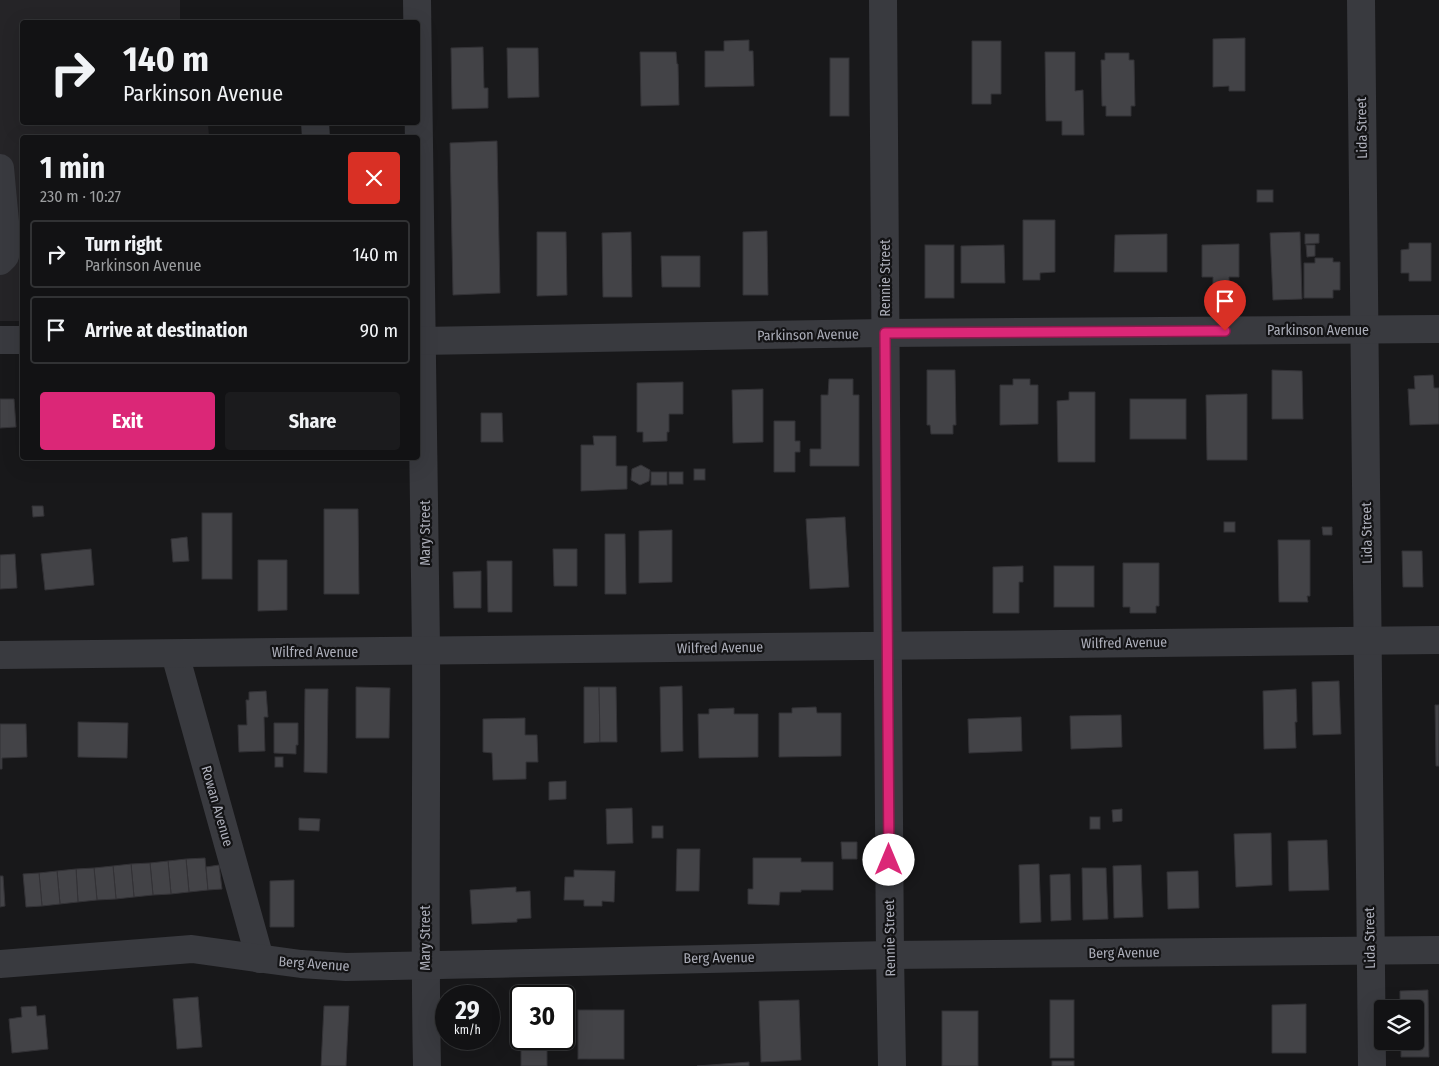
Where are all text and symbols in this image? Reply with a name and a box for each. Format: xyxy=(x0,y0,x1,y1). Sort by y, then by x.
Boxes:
text: 140 m xyxy=(123,38,209,80)
icon: right xyxy=(40,40,105,105)
text: Parkinson Avenue xyxy=(123,80,283,107)
street label: Lida Street xyxy=(1353,97,1371,159)
text: 1 min xyxy=(40,150,105,186)
button: close xyxy=(348,152,400,204)
text: 230 m · 10:27 xyxy=(40,187,121,206)
text: Turn right xyxy=(85,233,162,256)
street label: Rennie Street xyxy=(877,239,894,317)
icon: right xyxy=(42,240,70,268)
text: 140 m xyxy=(352,243,398,266)
text: Parkinson Avenue xyxy=(85,256,201,275)
pin xyxy=(1204,280,1246,331)
icon: arrive xyxy=(1211,287,1239,315)
icon: arrive xyxy=(42,316,70,344)
text: Arrive at destination xyxy=(85,319,248,342)
text: 90 m xyxy=(360,319,398,342)
street label: Parkinson Avenue xyxy=(1267,322,1369,339)
street label: Parkinson Avenue xyxy=(757,326,859,344)
button: Exit xyxy=(40,392,215,450)
button: Share xyxy=(225,392,400,450)
street label: Mary Street xyxy=(417,500,434,566)
street label: Lida Street xyxy=(1358,502,1376,564)
street label: Wilfred Avenue xyxy=(1081,634,1167,652)
street label: Wilfred Avenue xyxy=(677,639,763,657)
street label: Wilfred Avenue xyxy=(272,644,358,661)
street label: Rowan Avenue xyxy=(197,764,237,848)
position arrow xyxy=(862,833,914,885)
street label: Rennie Street xyxy=(881,899,899,977)
street label: Mary Street xyxy=(417,905,434,971)
street label: Lida Street xyxy=(1361,907,1379,969)
street label: Berg Avenue xyxy=(1088,944,1160,962)
street label: Berg Avenue xyxy=(683,949,755,967)
street label: Berg Avenue xyxy=(278,953,350,975)
speed limit sign: 30 xyxy=(510,985,575,1050)
text: 29 xyxy=(455,996,480,1026)
map controls xyxy=(1374,1000,1424,1050)
button: layers xyxy=(1374,1000,1424,1050)
text: km/h xyxy=(454,1023,481,1037)

